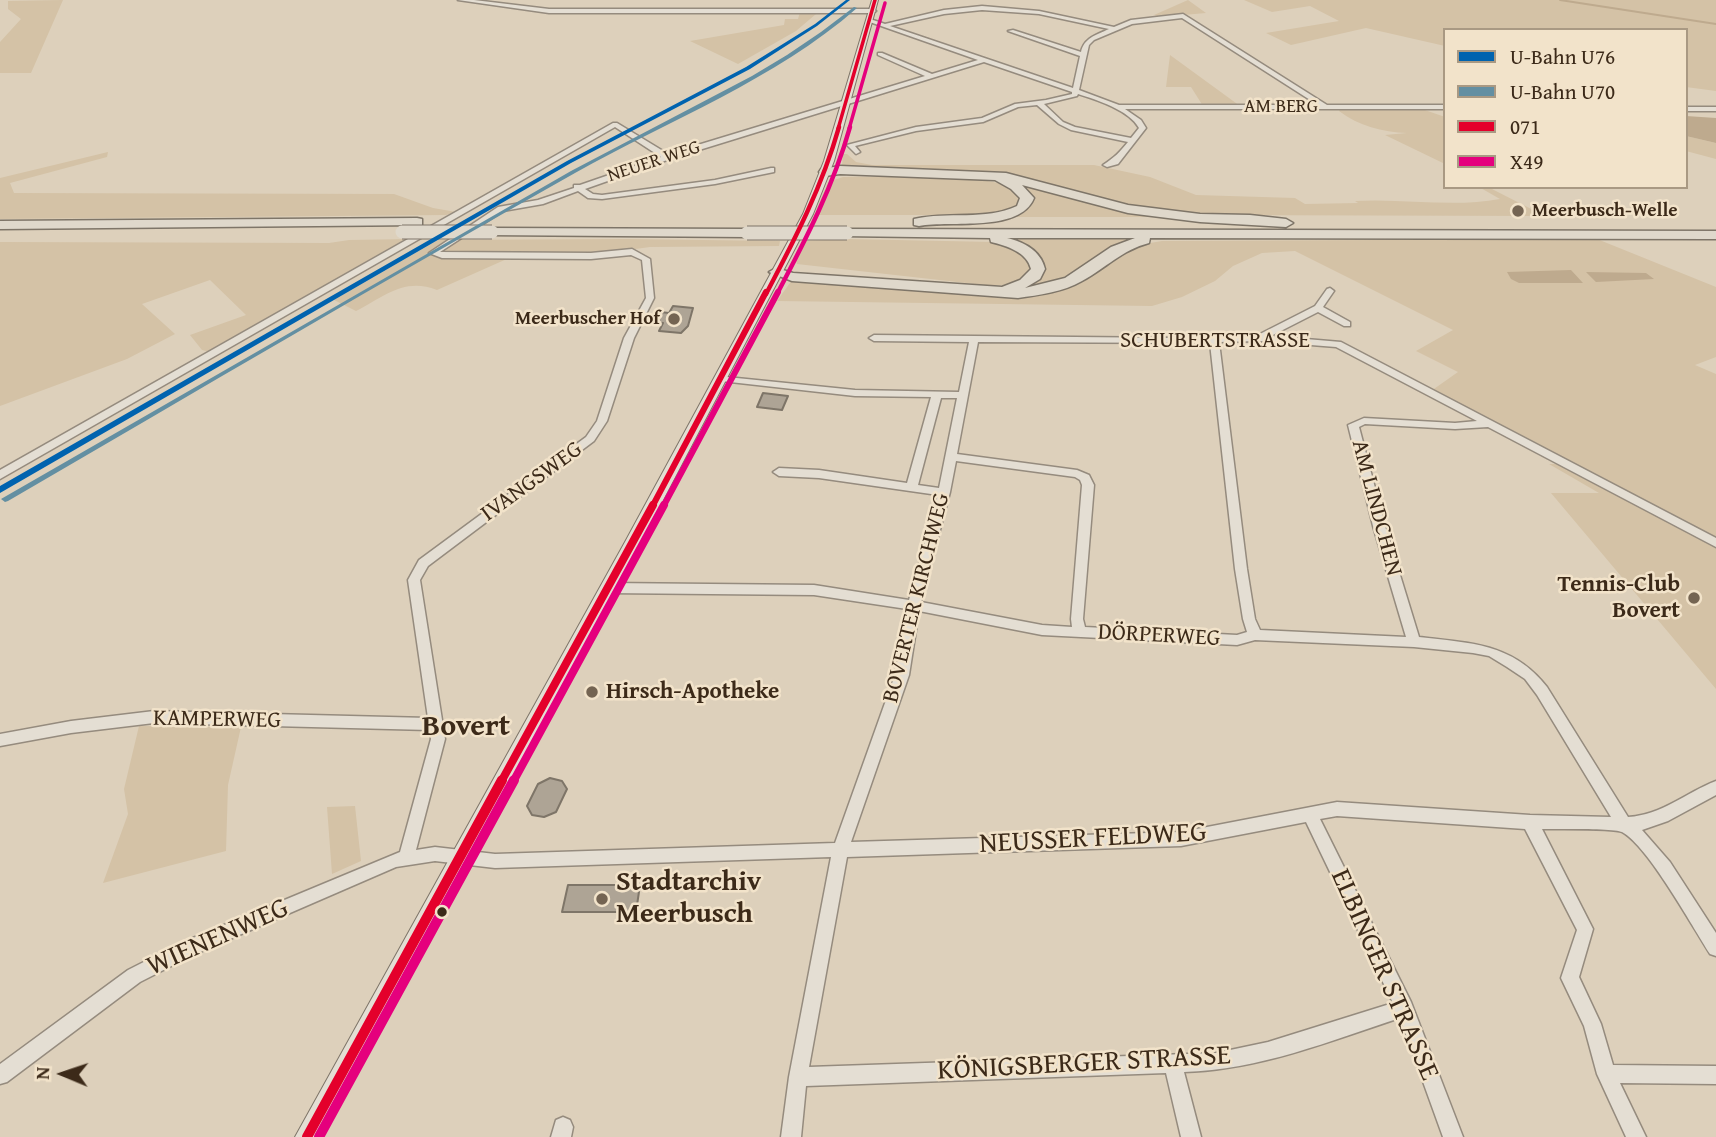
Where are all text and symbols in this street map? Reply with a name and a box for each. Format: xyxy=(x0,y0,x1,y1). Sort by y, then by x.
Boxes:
legend xyxy=(1443,28,1688,189)
text: U-Bahn U76 xyxy=(1510,41,1615,72)
text: U-Bahn U70 xyxy=(1510,76,1615,107)
street label: AM BERG xyxy=(1244,96,1318,118)
text: 071 xyxy=(1510,111,1540,142)
street label: NEUER WEG xyxy=(605,136,703,188)
text: X49 xyxy=(1510,146,1543,177)
place label: Meerbusch-Welle xyxy=(1532,200,1678,222)
marker: Meerbusch-Welle xyxy=(1510,203,1526,219)
place label: Meerbuscher Hof xyxy=(515,308,660,330)
marker: Meerbuscher Hof xyxy=(666,311,682,327)
street label: SCHUBERTSTRASSE xyxy=(1120,327,1310,355)
street label: IVANGSWEG xyxy=(476,436,588,528)
street label: AM LINDCHEN xyxy=(1345,437,1407,579)
street label: BOVERTER KIRCHWEG xyxy=(878,490,956,706)
place label: Tennis-Club Bovert xyxy=(1558,571,1680,625)
marker: Tennis-Club Bovert xyxy=(1686,590,1702,606)
street label: DÖRPERWEG xyxy=(1097,619,1221,653)
place label: Hirsch-Apotheke xyxy=(606,678,779,706)
marker: Hirsch-Apotheke xyxy=(584,684,600,700)
street label: KAMPERWEG xyxy=(153,705,281,735)
district label: Bovert xyxy=(422,709,510,745)
street label: NEUSSER FELDWEG xyxy=(979,816,1207,862)
street label: ELBINGER STRASSE xyxy=(1322,864,1446,1086)
place label: Stadtarchiv Meerbusch xyxy=(616,866,761,932)
marker: Stadtarchiv Meerbusch xyxy=(594,891,610,907)
street label: WIENENWEG xyxy=(142,892,294,984)
unlabelled marker xyxy=(435,905,449,919)
north arrow xyxy=(28,1039,98,1109)
street label: KÖNIGSBERGER STRASSE xyxy=(936,1040,1232,1088)
text: N xyxy=(28,1066,56,1080)

